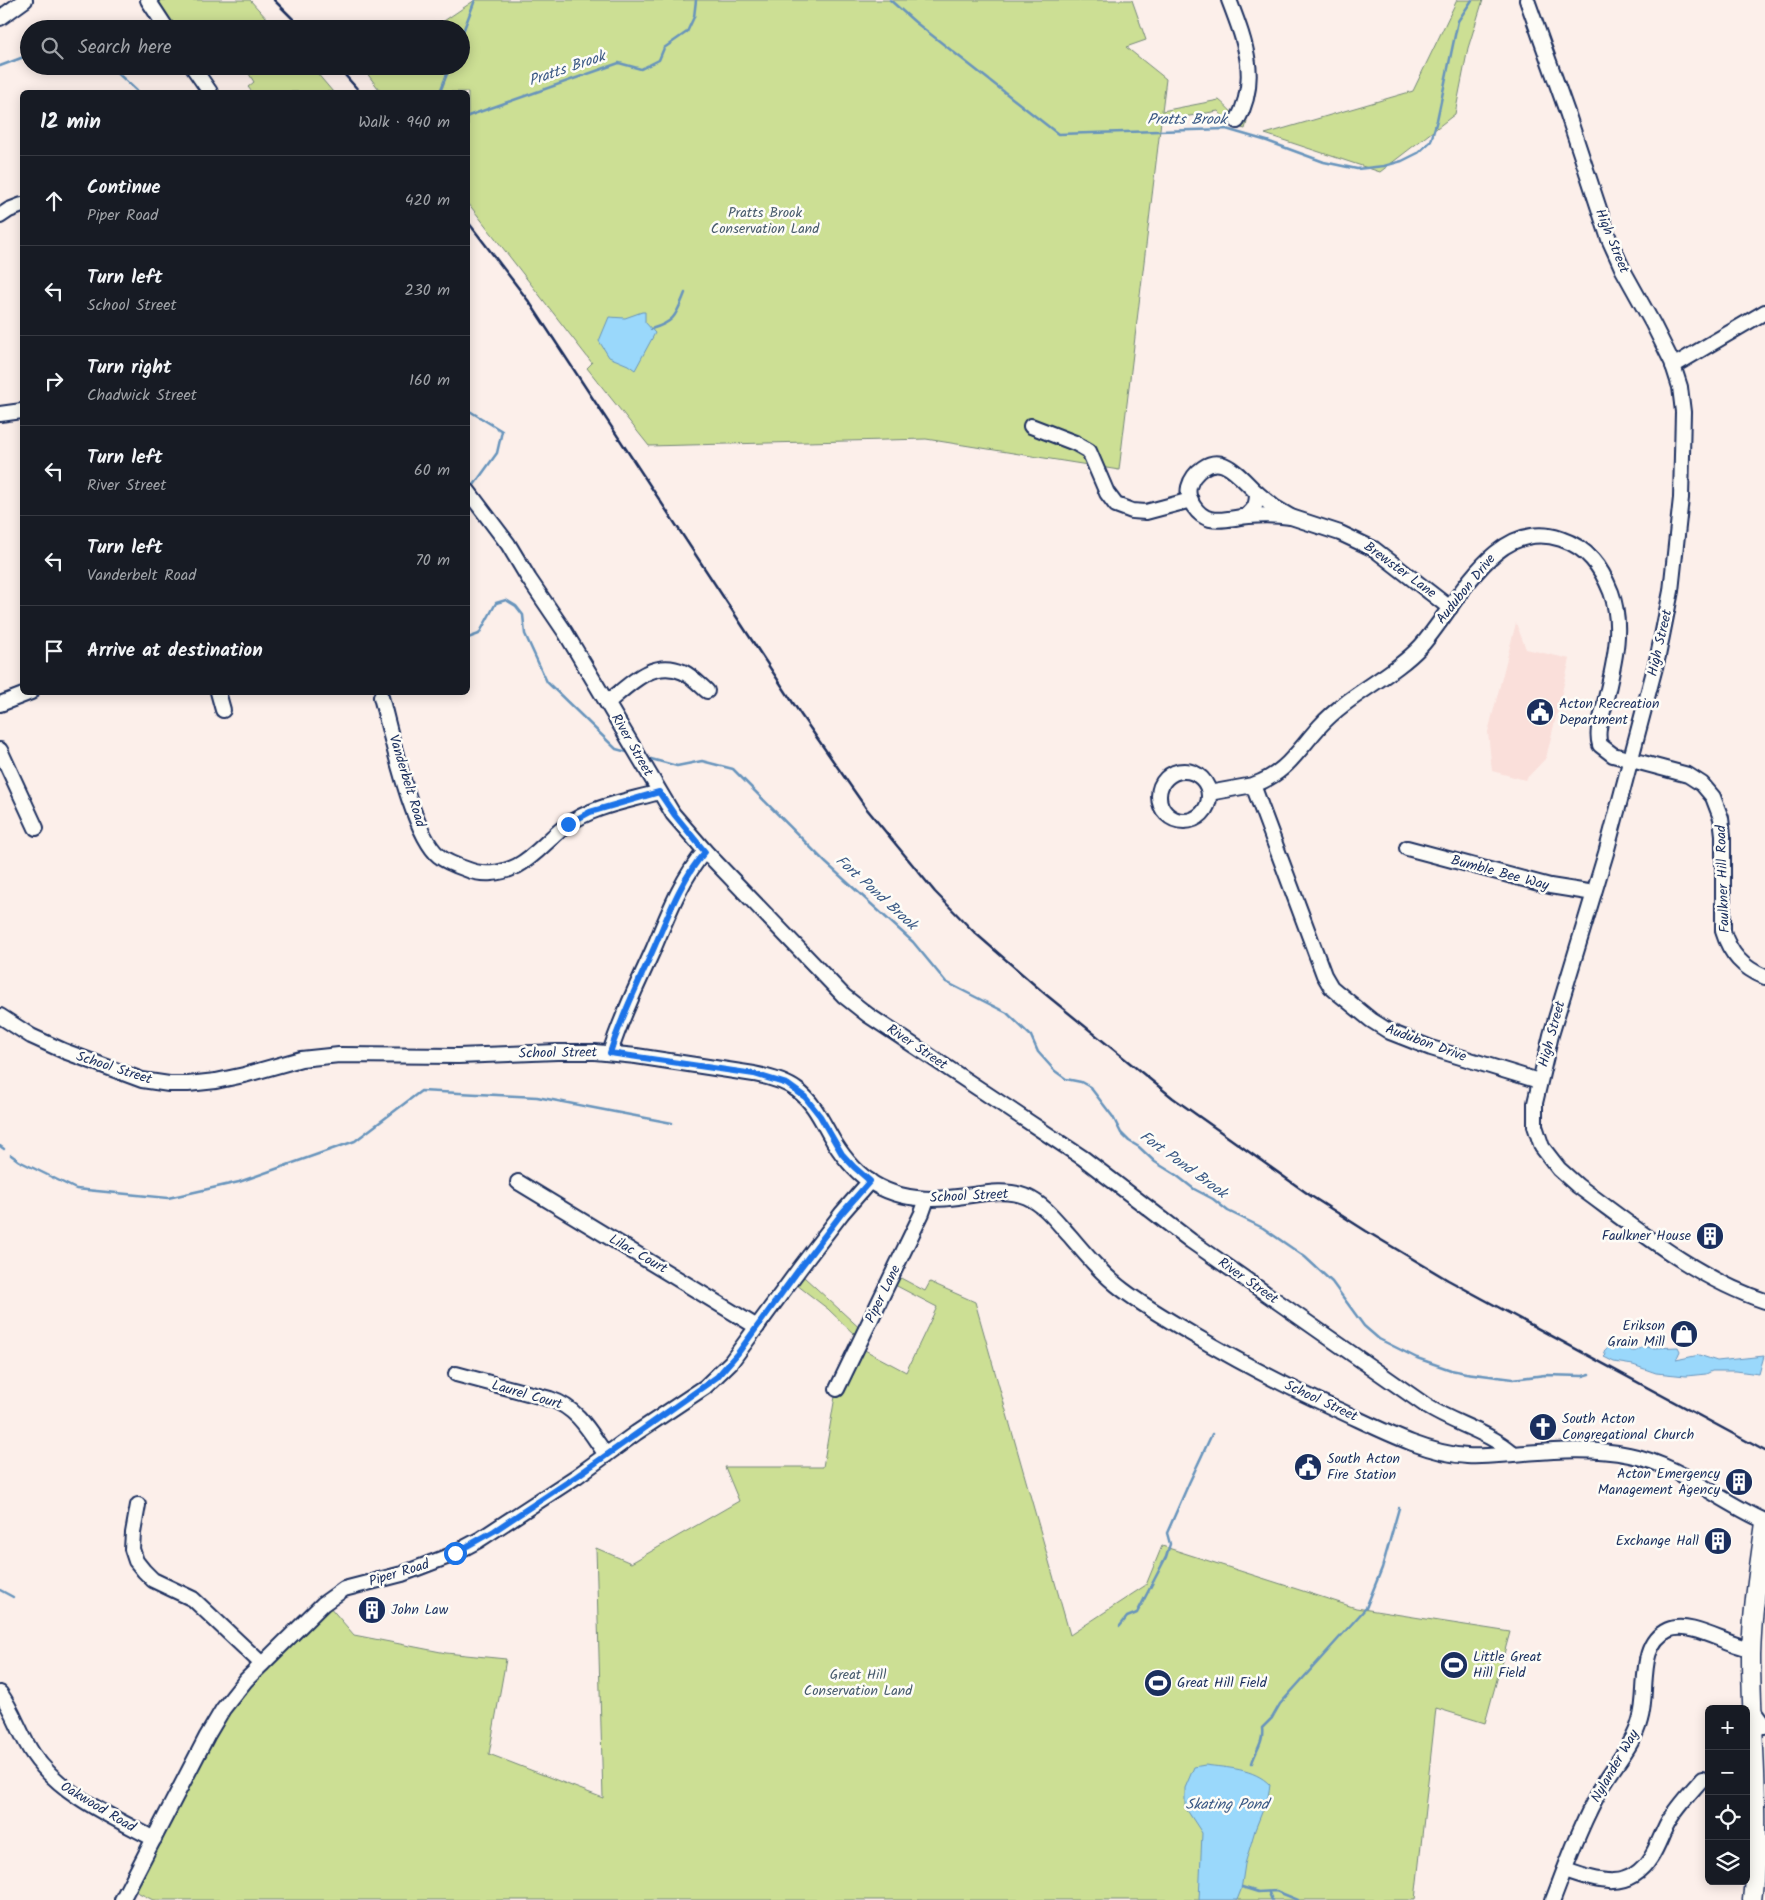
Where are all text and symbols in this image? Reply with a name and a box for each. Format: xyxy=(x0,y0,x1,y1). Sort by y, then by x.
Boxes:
search box xyxy=(20,20,470,75)
text: Search here xyxy=(78,33,172,63)
icon: search xyxy=(38,34,66,62)
water label: Pratts Brook xyxy=(526,44,610,93)
text: 12 min xyxy=(40,106,101,139)
water label: Pratts Brook xyxy=(1147,108,1229,132)
text: Walk · 940 m xyxy=(358,110,450,135)
text: Continue xyxy=(87,173,160,203)
icon: ahead xyxy=(40,187,68,215)
text: 420 m xyxy=(405,188,450,213)
park label: Pratts Brook Conservation Land xyxy=(711,202,820,240)
text: Piper Road xyxy=(87,203,158,228)
street label: High Street xyxy=(1589,205,1635,277)
text: Turn left xyxy=(87,263,162,293)
icon: left xyxy=(40,277,68,305)
text: 230 m xyxy=(404,278,450,303)
text: School Street xyxy=(87,293,177,318)
text: Turn right xyxy=(87,353,172,383)
icon: right xyxy=(40,367,68,395)
text: 160 m xyxy=(409,368,450,393)
text: Chadwick Street xyxy=(87,383,197,408)
text: Turn left xyxy=(87,443,162,473)
icon: left xyxy=(40,457,68,485)
text: 60 m xyxy=(414,458,450,483)
text: River Street xyxy=(87,473,166,498)
text: Turn left xyxy=(87,533,162,563)
street label: Brewster Lane xyxy=(1359,536,1441,604)
icon: left xyxy=(40,547,68,575)
text: 70 m xyxy=(415,548,450,573)
street label: Audubon Drive xyxy=(1431,549,1502,629)
text: Vanderbelt Road xyxy=(87,563,196,588)
street label: High Street xyxy=(1642,607,1678,679)
text: Arrive at destination xyxy=(87,636,263,666)
icon: arrive xyxy=(40,637,68,665)
place label: Acton Recreation Department xyxy=(1559,693,1659,731)
public building icon: Acton Recreation Department xyxy=(1525,697,1555,727)
street label: River Street xyxy=(605,709,659,781)
street label: Vanderbelt Road xyxy=(383,732,432,831)
route end xyxy=(557,813,580,836)
street label: Faulkner Hill Road xyxy=(1710,824,1736,933)
street label: Bumble Bee Way xyxy=(1449,849,1552,897)
water label: Fort Pond Brook xyxy=(830,850,924,938)
street label: High Street xyxy=(1533,998,1572,1070)
street label: River Street xyxy=(882,1018,952,1076)
street label: Audubon Drive xyxy=(1382,1018,1470,1068)
street label: School Street xyxy=(519,1041,598,1065)
street label: School Street xyxy=(73,1045,155,1091)
water label: Fort Pond Brook xyxy=(1134,1125,1233,1206)
street label: School Street xyxy=(929,1183,1009,1209)
building icon: Faulkner House xyxy=(1695,1221,1725,1251)
place label: Faulkner House xyxy=(1602,1225,1692,1247)
street label: Lilac Court xyxy=(605,1228,672,1280)
street label: River Street xyxy=(1213,1252,1283,1310)
street label: Piper Lane xyxy=(859,1261,907,1327)
place label: Erikson Grain Mill xyxy=(1608,1315,1666,1353)
shop icon: Erikson Grain Mill xyxy=(1669,1319,1699,1349)
street label: Laurel Court xyxy=(489,1374,565,1416)
street label: School Street xyxy=(1281,1374,1362,1428)
place label: South Acton Congregational Church xyxy=(1562,1408,1694,1446)
church icon: South Acton Congregational Church xyxy=(1528,1412,1558,1442)
place label: South Acton Fire Station xyxy=(1327,1448,1400,1486)
public building icon: South Acton Fire Station xyxy=(1293,1452,1323,1482)
place label: Acton Emergency Management Agency xyxy=(1598,1463,1720,1501)
building icon: Acton Emergency Management Agency xyxy=(1724,1467,1754,1497)
building icon: Exchange Hall xyxy=(1703,1526,1733,1556)
place label: Exchange Hall xyxy=(1616,1530,1700,1552)
route start xyxy=(444,1542,467,1565)
street label: Piper Road xyxy=(366,1553,433,1593)
building icon: John Law xyxy=(357,1595,387,1625)
place label: John Law xyxy=(391,1599,449,1621)
place label: Little Great Hill Field xyxy=(1473,1646,1542,1684)
sports icon: Little Great Hill Field xyxy=(1439,1650,1469,1680)
park label: Great Hill Conservation Land xyxy=(804,1664,913,1702)
sports icon: Great Hill Field xyxy=(1143,1668,1173,1698)
place label: Great Hill Field xyxy=(1177,1672,1268,1694)
map controls xyxy=(1705,1705,1750,1885)
button: + xyxy=(1705,1705,1750,1750)
street label: Nylander Way xyxy=(1585,1725,1645,1807)
button: − xyxy=(1705,1750,1750,1795)
street label: Oakwood Road xyxy=(56,1776,141,1839)
water label: Skating Pond xyxy=(1186,1793,1272,1817)
button: locate xyxy=(1705,1795,1750,1840)
button: layers xyxy=(1705,1840,1750,1885)

